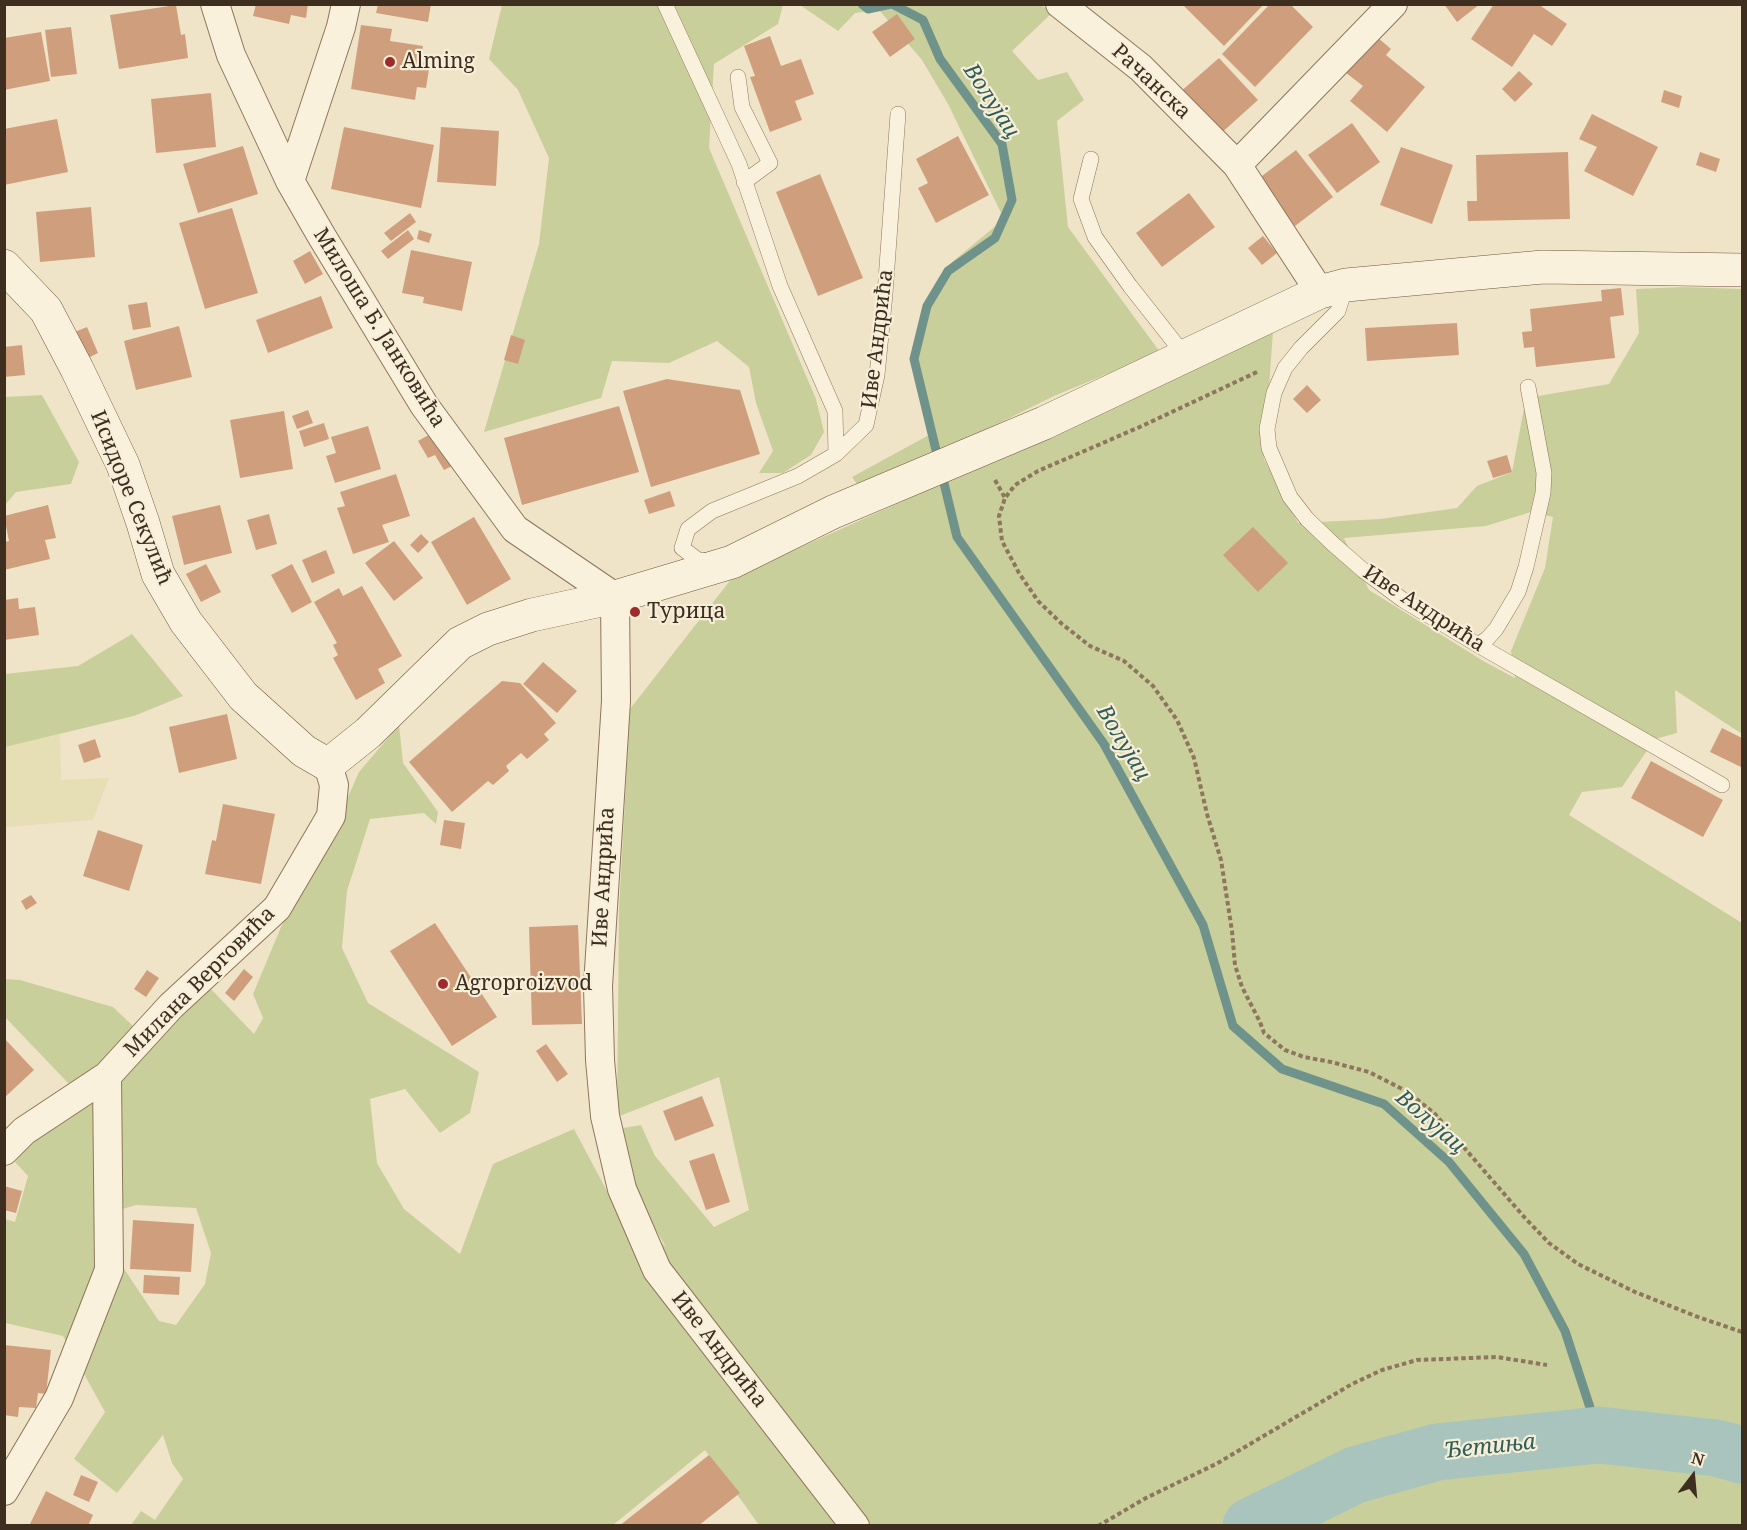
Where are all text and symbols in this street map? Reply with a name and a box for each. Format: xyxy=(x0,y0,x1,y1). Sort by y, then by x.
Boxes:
street label: Рачанска xyxy=(1106,39,1196,125)
place label: Alming xyxy=(402,49,475,75)
marker: Alming xyxy=(383,55,397,69)
water label: Волујац xyxy=(957,59,1025,143)
street label: Милоша Б. Јанковића xyxy=(307,224,451,432)
street label: Иве Андрића xyxy=(857,268,899,410)
street label: Исидоре Секулић xyxy=(84,407,178,589)
street label: Иве Андрића xyxy=(1358,560,1490,658)
place label: Турица xyxy=(647,599,725,625)
marker: Турица xyxy=(628,605,642,619)
water label: Волујац xyxy=(1090,700,1156,786)
street label: Иве Андрића xyxy=(588,806,620,948)
street label: Милана Верговића xyxy=(119,901,281,1063)
place label: Agroproizvod xyxy=(455,971,592,997)
marker: Agroproizvod xyxy=(436,977,450,991)
water label: Волујац xyxy=(1390,1085,1470,1159)
street label: Иве Андрића xyxy=(666,1287,772,1413)
water label: Ђетиња xyxy=(1443,1429,1537,1465)
north arrow xyxy=(1663,1446,1723,1506)
text: N xyxy=(1689,1446,1707,1471)

